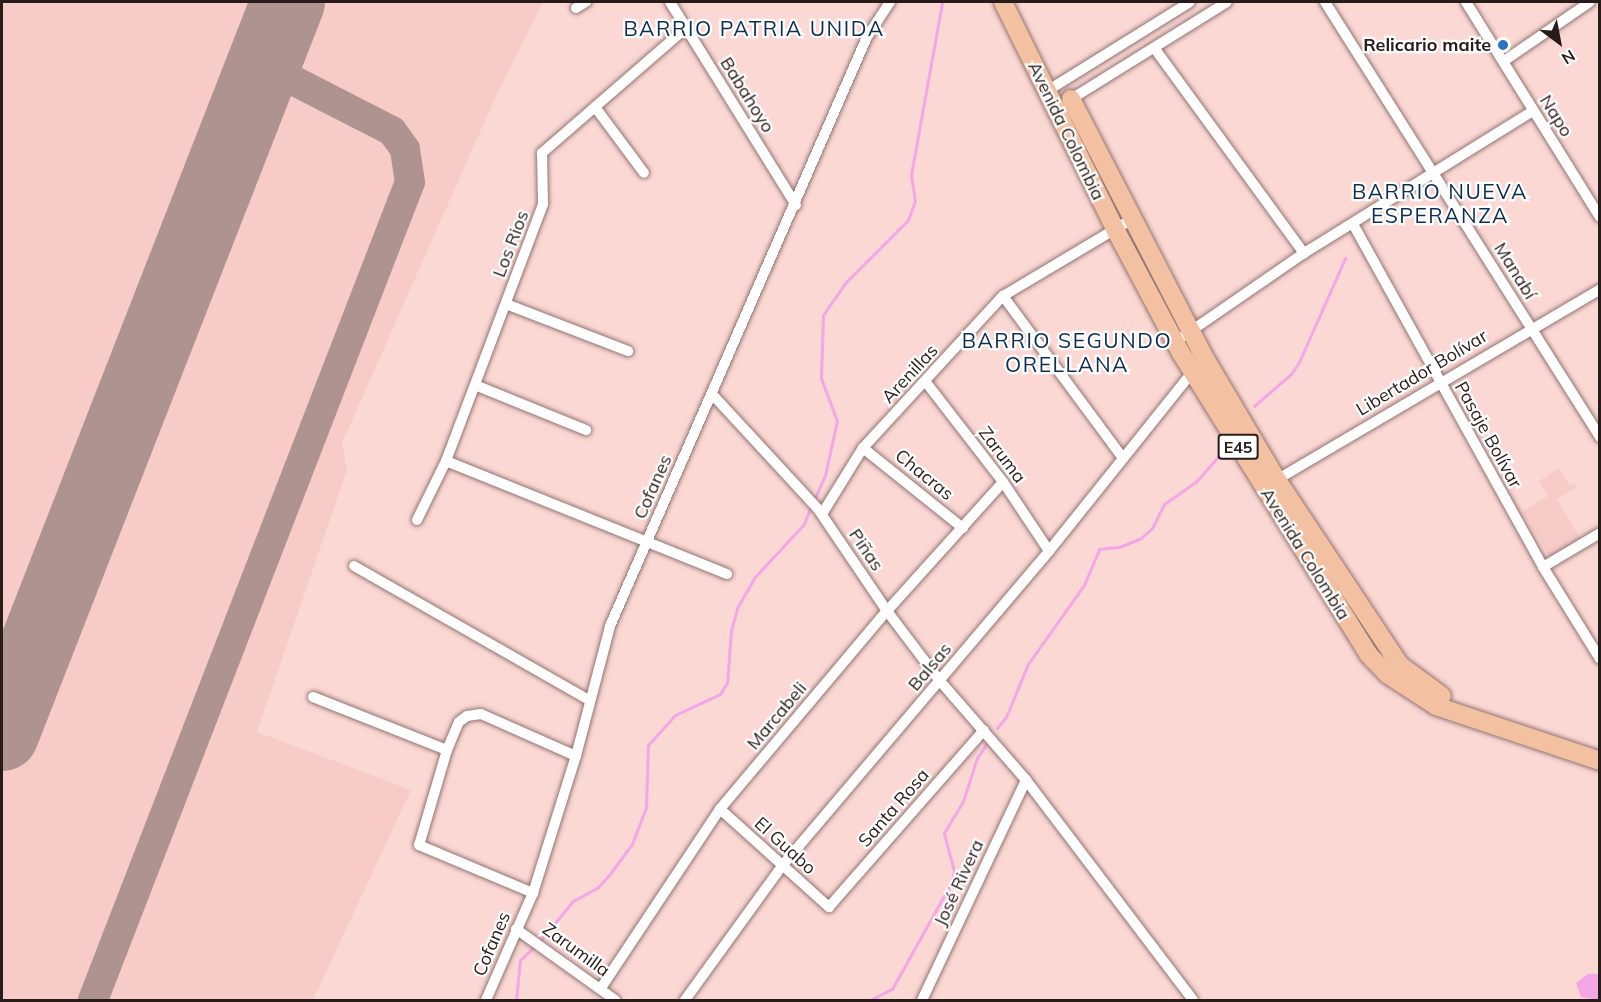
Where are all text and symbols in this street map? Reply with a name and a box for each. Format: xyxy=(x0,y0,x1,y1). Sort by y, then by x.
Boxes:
north arrow xyxy=(1529,12,1589,72)
district label: BARRIO PATRIA UNIDA xyxy=(623,15,885,41)
place label: Relicario maite xyxy=(1363,34,1491,56)
marker: Relicario maite xyxy=(1496,38,1510,52)
text: N xyxy=(1558,46,1579,69)
street label: Babahoyo xyxy=(715,53,779,137)
street label: Avenida Colombia xyxy=(1023,58,1109,204)
street label: Napo xyxy=(1535,91,1577,141)
district label: BARRIO NUEVA ESPERANZA xyxy=(1352,178,1528,228)
street label: Los Rios xyxy=(488,208,534,280)
street label: Manabí xyxy=(1489,239,1541,303)
street label: Libertador Bolívar xyxy=(1353,325,1491,421)
district label: BARRIO SEGUNDO ORELLANA xyxy=(962,327,1172,377)
street label: Arenillas xyxy=(877,340,943,408)
street label: Pasaje Bolívar xyxy=(1450,378,1526,492)
street label: Zaruma xyxy=(974,423,1030,487)
road number: E45 xyxy=(1217,434,1259,460)
street label: Chacras xyxy=(890,445,958,505)
street label: Cofanes xyxy=(629,452,677,522)
street label: Avenida Colombia xyxy=(1256,484,1354,624)
street label: Piñas xyxy=(844,525,888,575)
street label: Balsas xyxy=(904,639,956,695)
street label: Marcabeli xyxy=(743,678,811,754)
street label: Santa Rosa xyxy=(854,764,934,852)
street label: El Guabo xyxy=(750,813,820,879)
street label: José Rivera xyxy=(930,836,988,930)
street label: Cofanes xyxy=(469,909,515,979)
street label: Zarumilla xyxy=(538,918,614,982)

